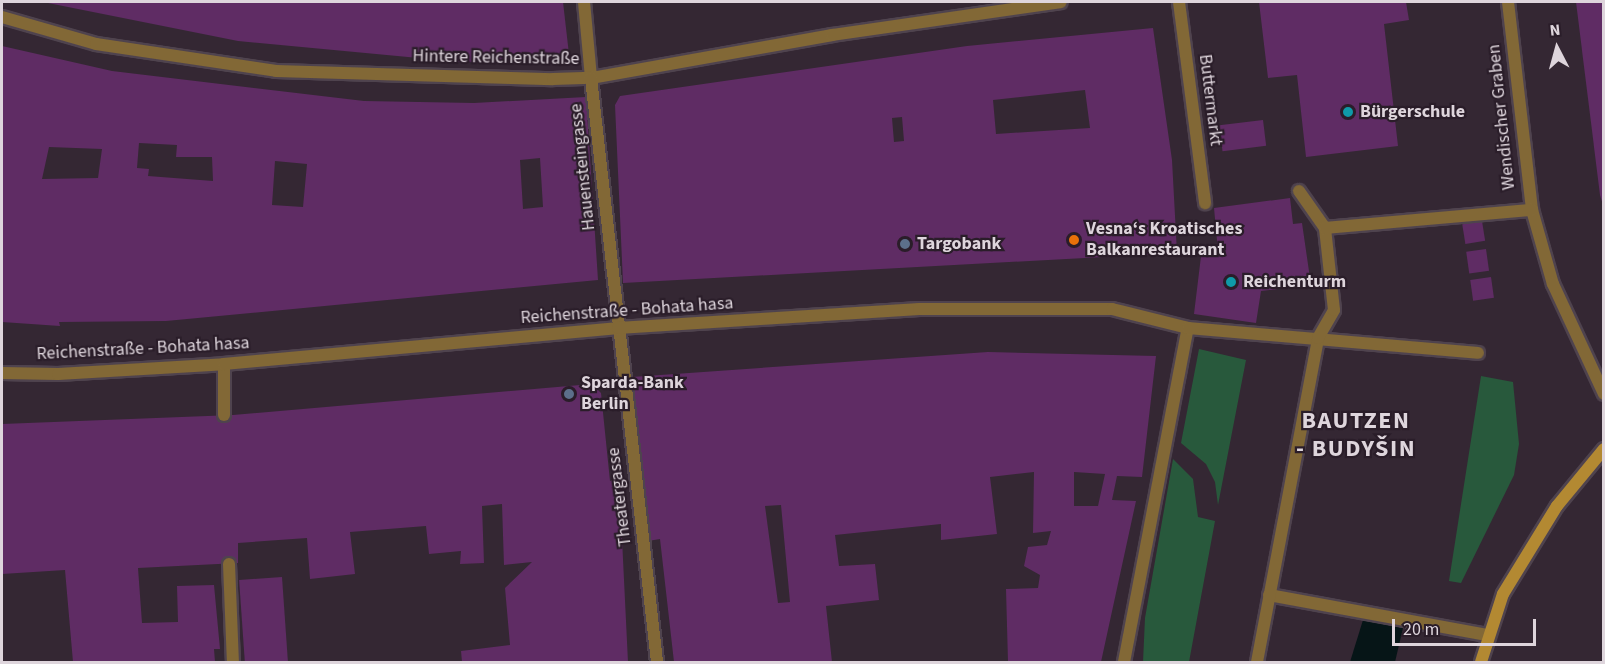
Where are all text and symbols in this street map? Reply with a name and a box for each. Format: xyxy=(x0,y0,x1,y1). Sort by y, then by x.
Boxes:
north arrow xyxy=(1527,18,1587,78)
text: N xyxy=(1549,19,1562,42)
street label: Wendischer Graben xyxy=(1484,43,1520,191)
street label: Hintere Reichenstraße xyxy=(412,46,580,70)
street label: Buttermarkt xyxy=(1194,53,1226,147)
place label: Bürgerschule xyxy=(1360,101,1465,123)
street label: Hauensteingasse xyxy=(566,102,600,232)
marker: Bürgerschule xyxy=(1341,105,1355,119)
place label: Vesna‘s Kroatisches Balkanrestaurant xyxy=(1086,219,1242,262)
place label: Targobank xyxy=(917,233,1001,255)
marker: Vesna‘s Kroatisches Balkanrestaurant xyxy=(1067,233,1081,247)
marker: Targobank xyxy=(898,237,912,251)
place label: Reichenturm xyxy=(1243,271,1346,293)
marker: Reichenturm xyxy=(1224,275,1238,289)
street label: Reichenstraße - Bohata hasa xyxy=(520,293,734,329)
street label: Reichenstraße - Bohata hasa xyxy=(36,333,250,365)
place label: Sparda-Bank Berlin xyxy=(581,373,684,416)
marker: Sparda-Bank Berlin xyxy=(562,387,576,401)
district label: BAUTZEN - BUDYŠIN xyxy=(1296,407,1416,463)
street label: Theatergasse xyxy=(603,446,637,548)
scale bar xyxy=(1395,607,1539,645)
text: 20 m xyxy=(1403,617,1439,642)

